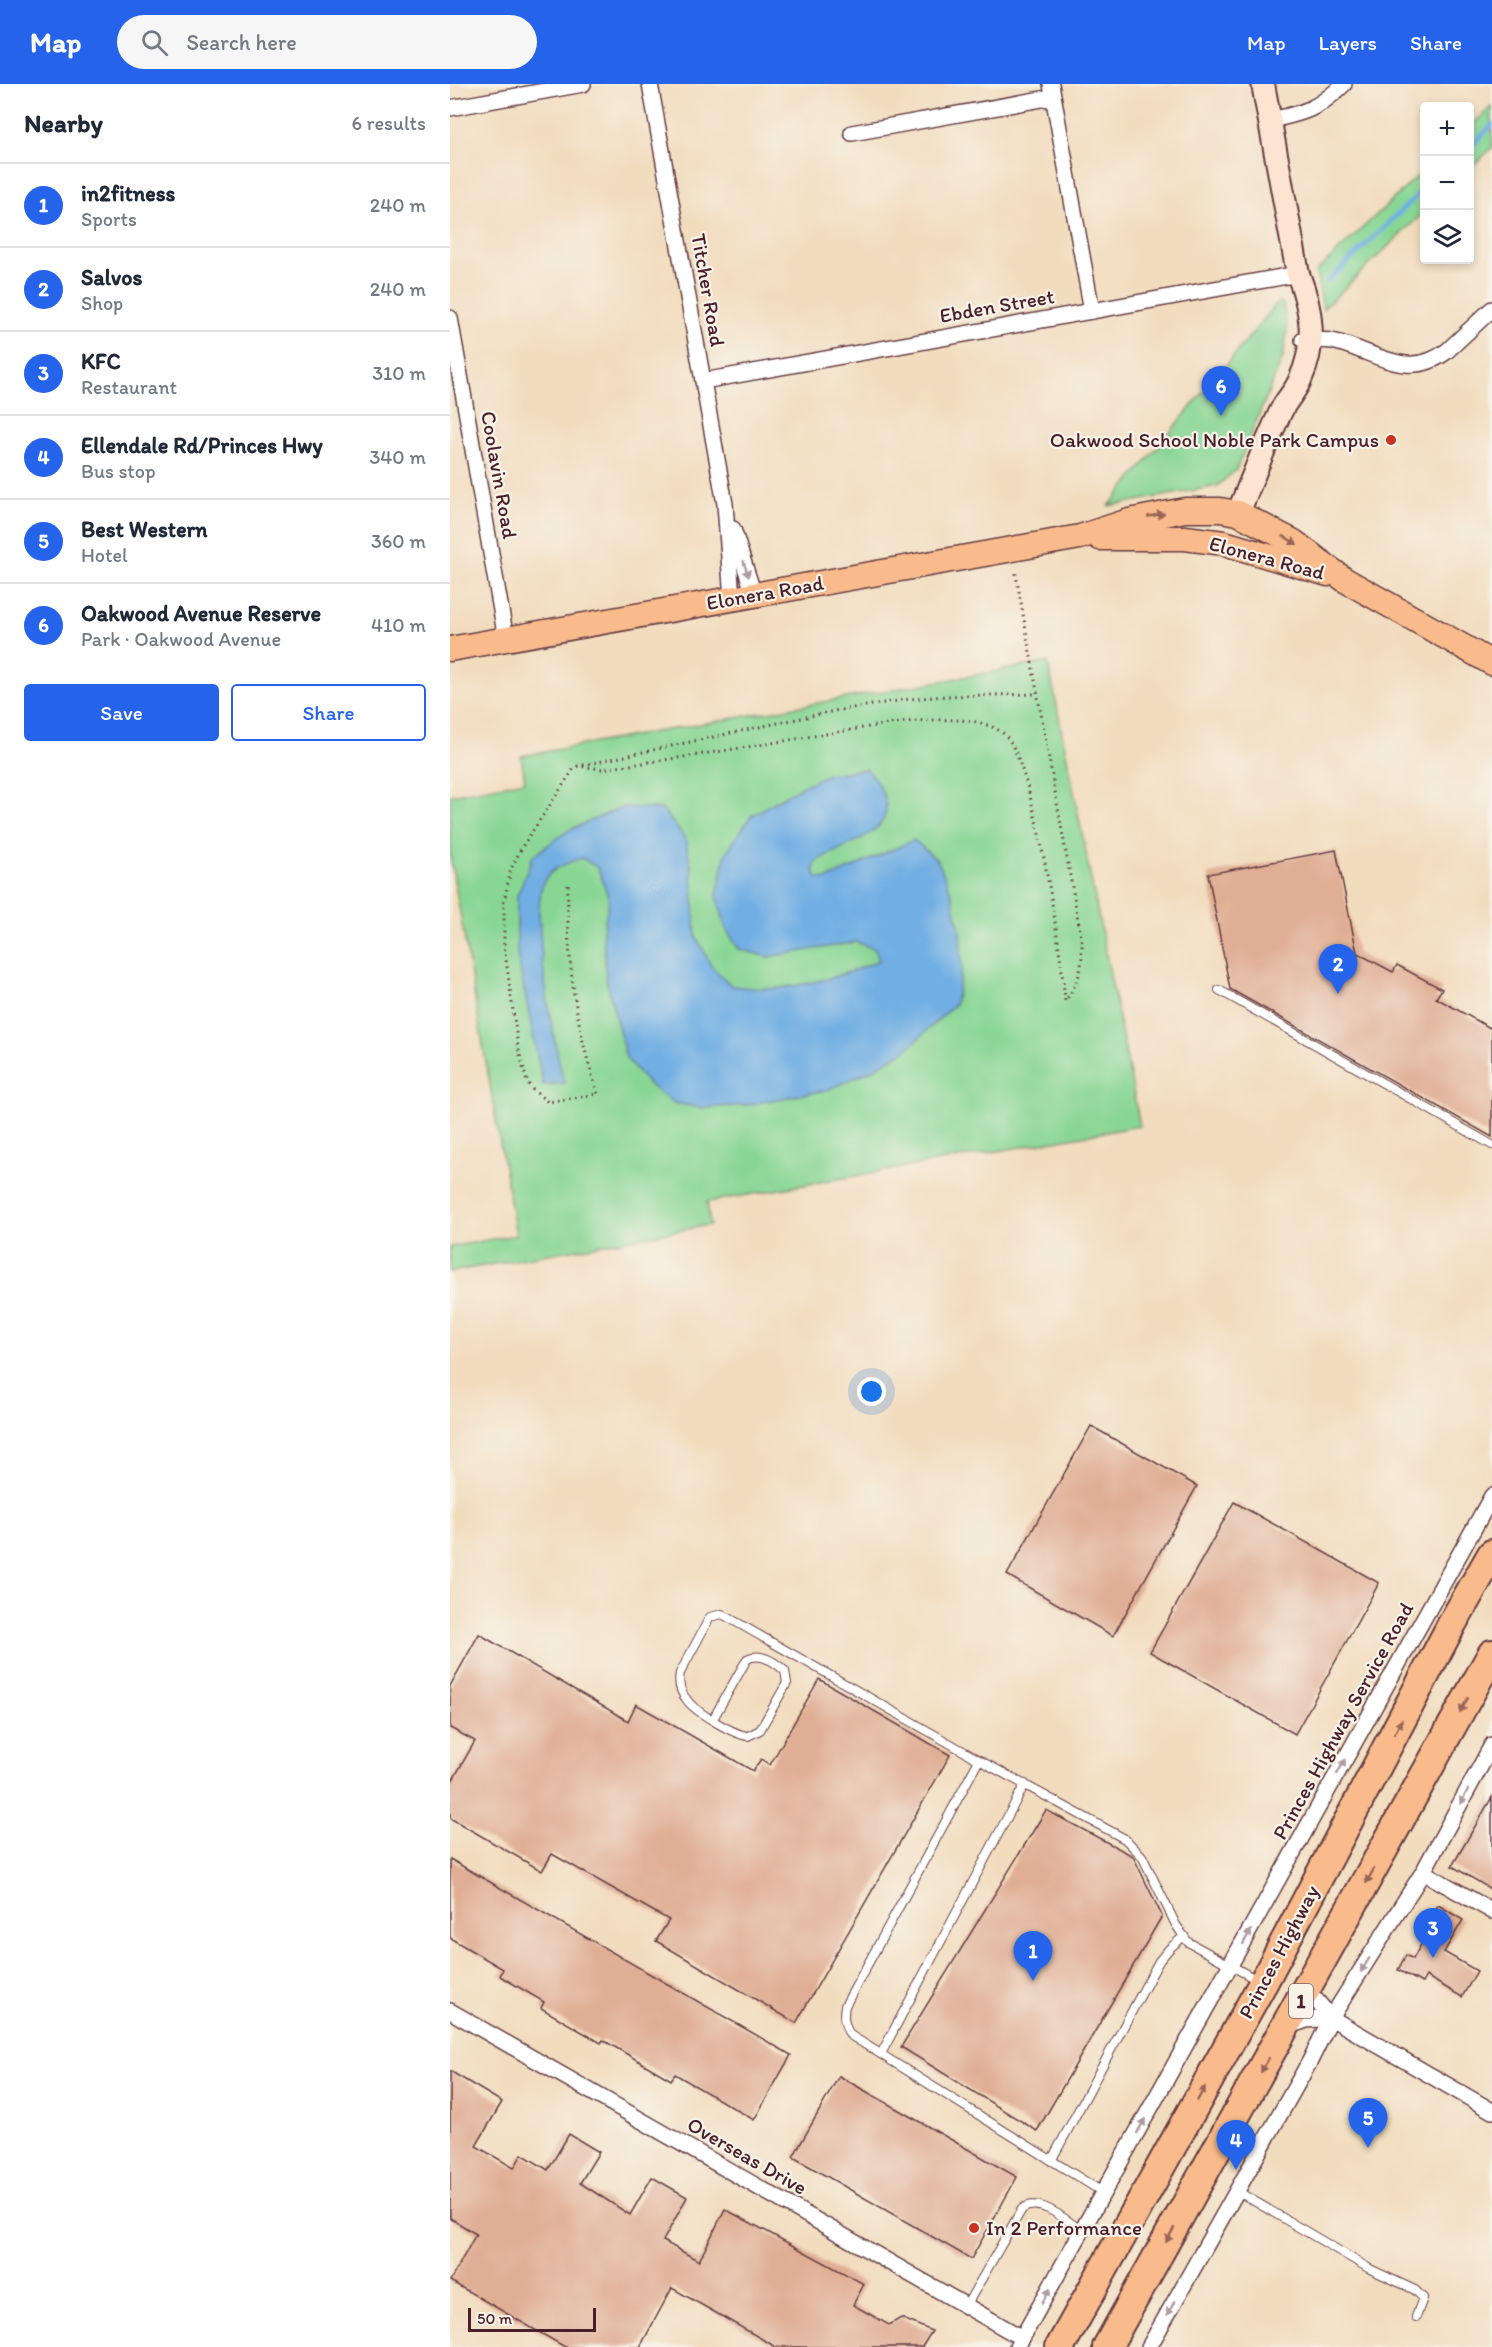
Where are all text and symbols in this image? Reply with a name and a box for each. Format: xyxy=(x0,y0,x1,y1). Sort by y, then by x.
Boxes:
search box xyxy=(117,15,537,69)
text: Map xyxy=(30,25,81,59)
icon: search xyxy=(138,26,171,59)
text: Search here xyxy=(186,29,297,56)
text: Map xyxy=(1247,30,1286,55)
text: Layers xyxy=(1319,30,1377,55)
text: Share xyxy=(1410,30,1462,55)
map controls xyxy=(1420,102,1474,264)
button: + xyxy=(1420,102,1474,156)
text: Nearby xyxy=(24,107,103,139)
text: 6 results xyxy=(352,111,426,135)
button: − xyxy=(1420,156,1474,210)
text: in2fitness xyxy=(81,180,175,207)
text: 1 xyxy=(39,193,48,217)
text: 240 m xyxy=(370,193,426,217)
text: Sports xyxy=(81,207,137,231)
button: layers xyxy=(1420,210,1474,264)
street label: Titcher Road xyxy=(686,231,731,348)
text: Salvos xyxy=(81,264,142,291)
text: 2 xyxy=(38,277,49,301)
text: 240 m xyxy=(370,277,426,301)
street label: Ebden Street xyxy=(938,283,1056,328)
text: Shop xyxy=(81,291,123,315)
text: KFC xyxy=(81,348,121,375)
text: 3 xyxy=(38,361,49,385)
text: 310 m xyxy=(372,361,426,385)
pin: 6 xyxy=(1202,366,1240,416)
text: Restaurant xyxy=(81,375,177,399)
street label: Coolavin Road xyxy=(476,409,523,541)
place label: Oakwood School Noble Park Campus xyxy=(1050,427,1379,452)
text: Ellendale Rd/Princes Hwy xyxy=(81,432,323,459)
marker: Oakwood School Noble Park Campus xyxy=(1384,433,1398,447)
text: 4 xyxy=(37,445,50,469)
text: 340 m xyxy=(369,445,426,469)
text: Bus stop xyxy=(81,459,156,483)
one-way arrow xyxy=(1147,510,1166,519)
text: Best Western xyxy=(81,516,207,543)
text: 5 xyxy=(38,529,49,553)
text: 360 m xyxy=(371,529,426,553)
street label: Elonera Road xyxy=(1207,530,1328,585)
one-way arrow xyxy=(1282,534,1298,545)
text: Hotel xyxy=(81,543,128,567)
one-way arrow xyxy=(742,560,751,578)
street label: Elonera Road xyxy=(704,570,826,615)
text: Oakwood Avenue Reserve xyxy=(81,600,321,627)
text: 6 xyxy=(38,613,49,637)
text: 410 m xyxy=(371,613,426,637)
text: Park · Oakwood Avenue xyxy=(81,627,281,651)
button: Save xyxy=(24,684,219,741)
button: Share xyxy=(231,684,426,741)
pin: 2 xyxy=(1318,944,1358,994)
your location xyxy=(857,1377,886,1406)
street label: Princes Highway Service Road xyxy=(1267,1597,1419,1844)
one-way arrow xyxy=(1459,1697,1469,1714)
one-way arrow xyxy=(1393,1719,1403,1736)
one-way arrow xyxy=(1336,1759,1347,1775)
one-way arrow xyxy=(1459,1789,1469,1806)
one-way arrow xyxy=(1365,1867,1375,1884)
street label: Princes Highway xyxy=(1233,1881,1324,2023)
pin: 3 xyxy=(1414,1908,1452,1958)
one-way arrow xyxy=(1242,1929,1252,1946)
pin: 1 xyxy=(1014,1932,1052,1981)
one-way arrow xyxy=(1360,1957,1371,1973)
road number: 1 xyxy=(1289,1984,1313,2018)
one-way arrow xyxy=(1260,2056,1270,2073)
one-way arrow xyxy=(1196,2086,1206,2103)
pin: 5 xyxy=(1348,2098,1388,2148)
street label: Overseas Drive xyxy=(683,2111,812,2200)
one-way arrow xyxy=(1136,2117,1146,2134)
pin: 4 xyxy=(1216,2120,1256,2170)
place label: In 2 Performance xyxy=(986,2215,1142,2240)
marker: In 2 Performance xyxy=(967,2221,981,2235)
one-way arrow xyxy=(1165,2227,1175,2244)
one-way arrow xyxy=(1041,2287,1051,2304)
one-way arrow xyxy=(1166,2300,1176,2317)
scale bar xyxy=(468,2305,596,2332)
text: 50 m xyxy=(477,2309,512,2328)

